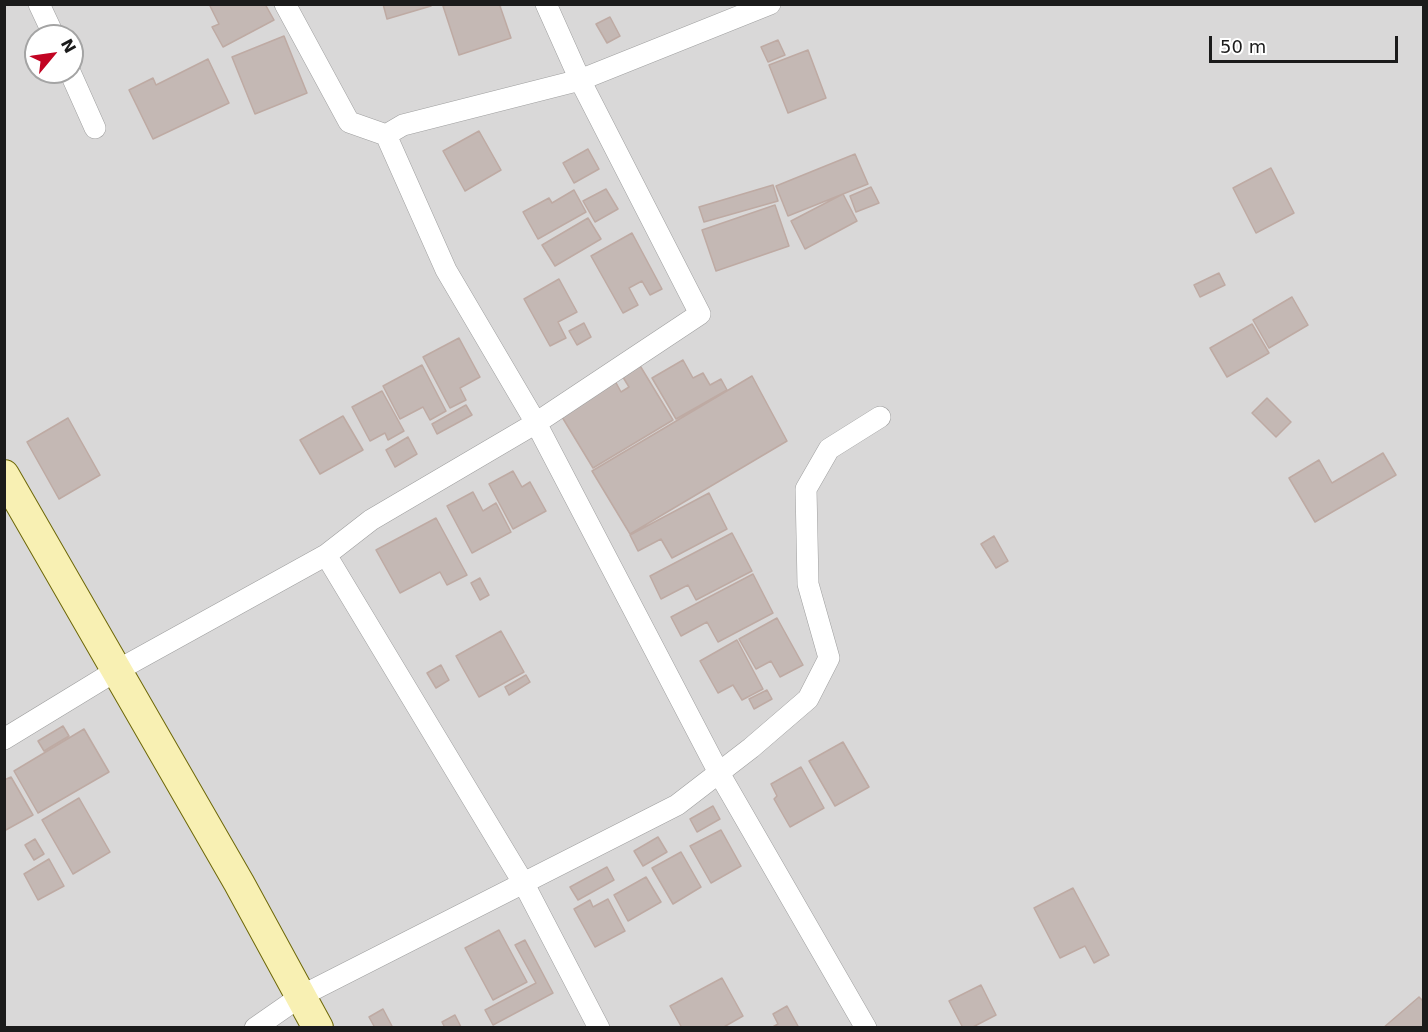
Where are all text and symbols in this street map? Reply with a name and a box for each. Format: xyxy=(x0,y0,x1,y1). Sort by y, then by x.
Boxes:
north arrow xyxy=(24,24,84,84)
scale bar xyxy=(1212,24,1401,62)
text: N xyxy=(57,36,80,56)
text: 50 m xyxy=(1220,36,1266,57)

